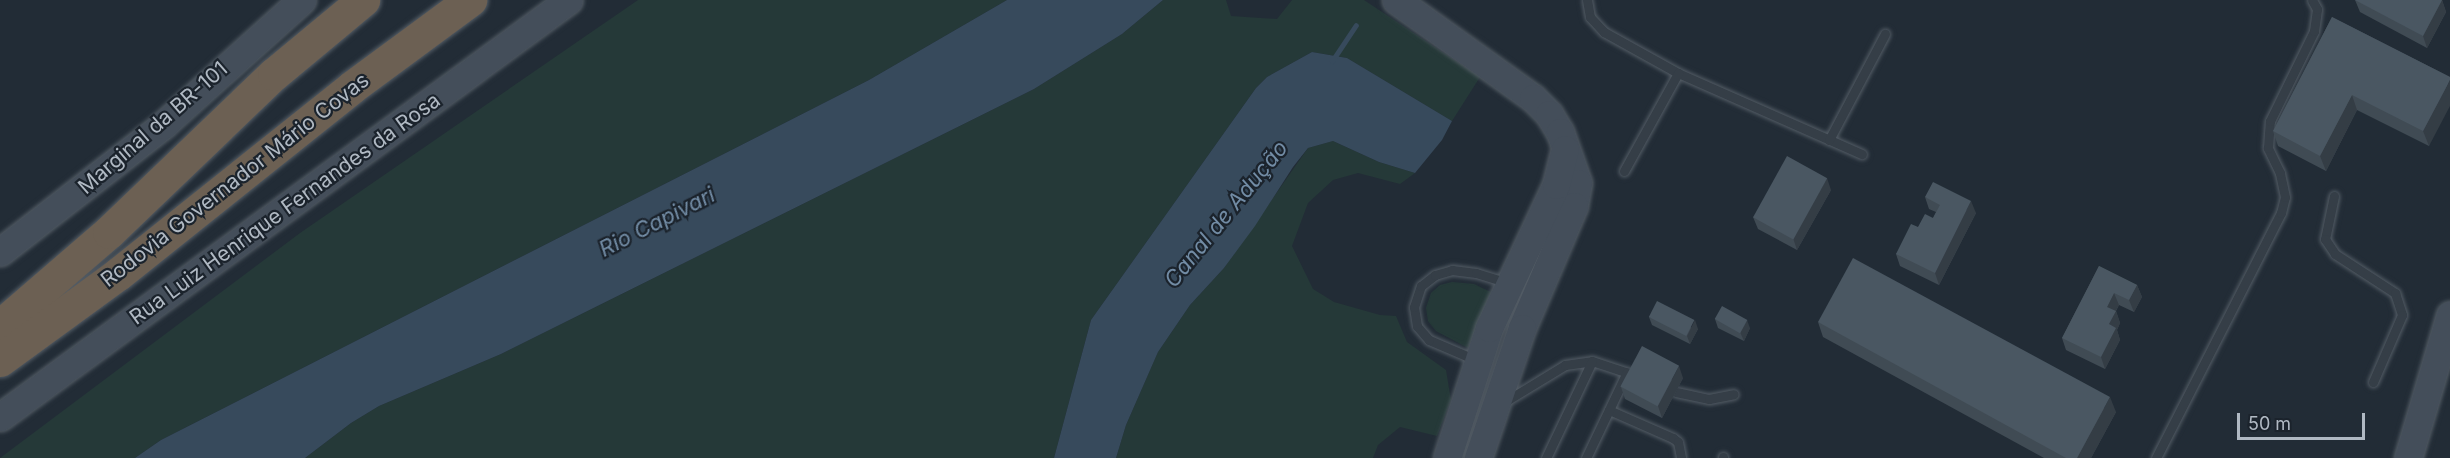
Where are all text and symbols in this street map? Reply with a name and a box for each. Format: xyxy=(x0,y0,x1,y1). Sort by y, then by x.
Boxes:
street label: Marginal da BR-101 xyxy=(73,56,233,200)
street label: Rodovia Governador Mário Covas xyxy=(96,67,374,293)
street label: Rua Luiz Henrique Fernandes da Rosa xyxy=(125,88,445,330)
water label: Canal de Adução xyxy=(1159,135,1293,293)
water label: Rio Capivari xyxy=(595,181,719,263)
scale bar xyxy=(2240,401,2368,439)
text: 50 m xyxy=(2248,413,2291,434)

